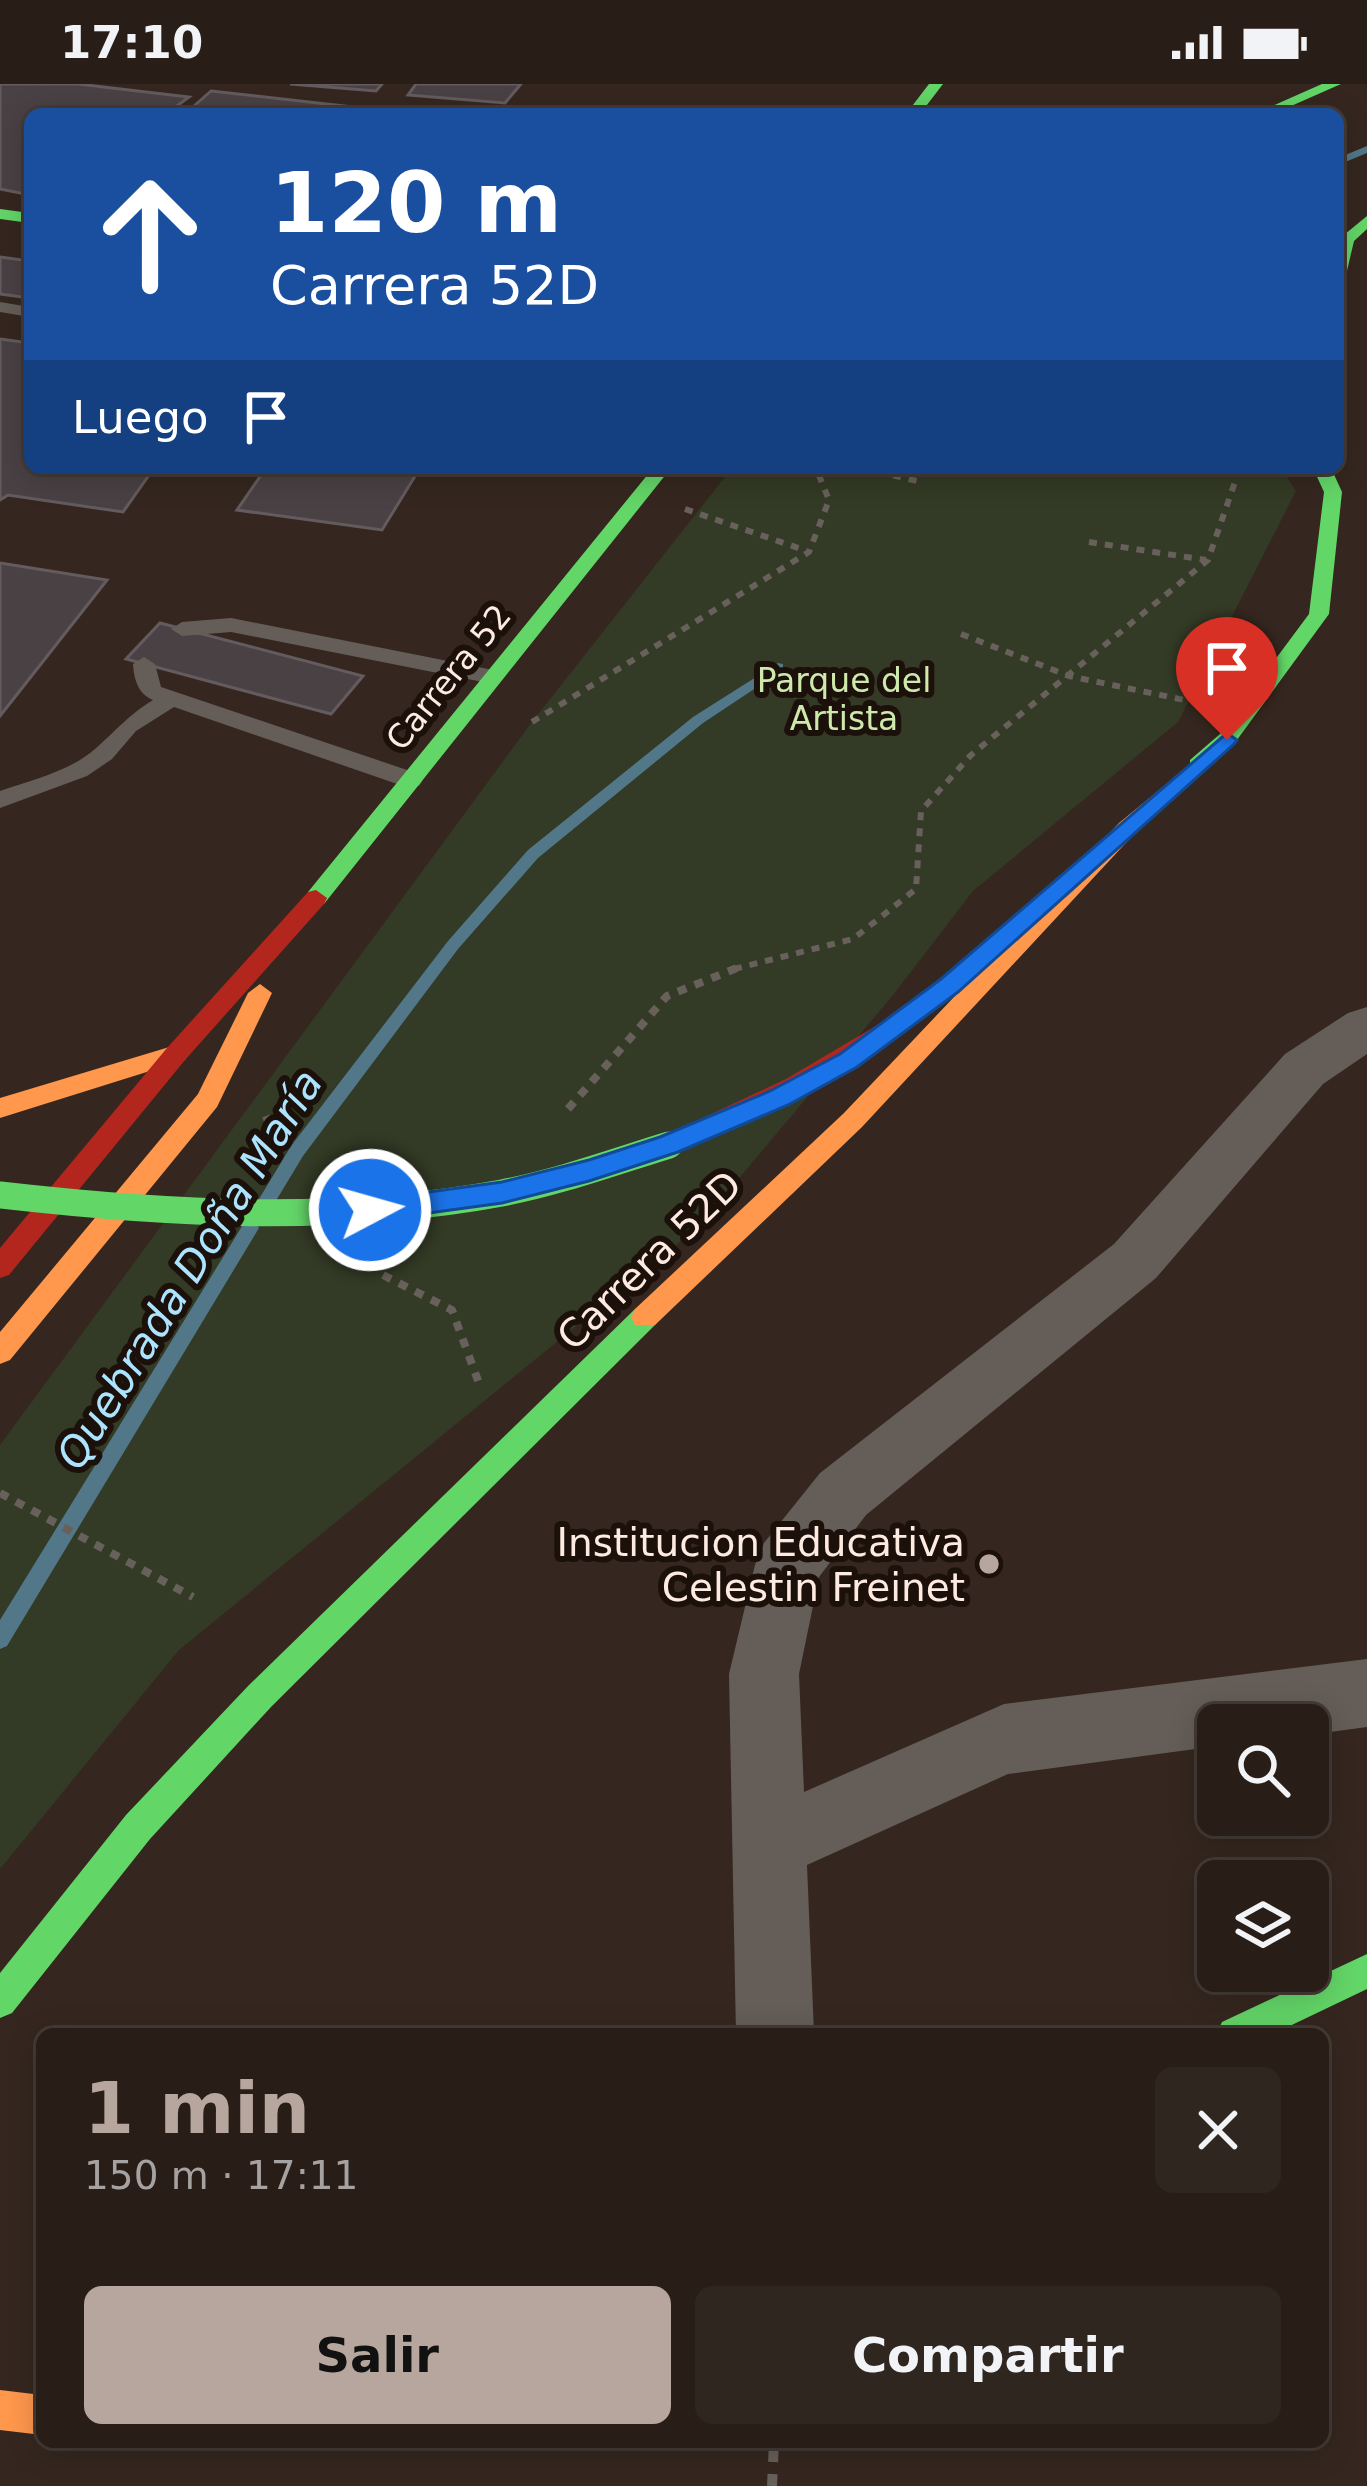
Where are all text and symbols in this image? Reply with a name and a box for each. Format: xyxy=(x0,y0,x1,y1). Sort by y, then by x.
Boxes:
text: 17:10 xyxy=(60,16,203,69)
text: 120 m xyxy=(270,154,562,252)
icon: ahead xyxy=(72,156,228,312)
text: Carrera 52D xyxy=(270,254,599,317)
icon: arrive xyxy=(233,384,299,450)
text: Luego xyxy=(72,391,209,444)
street label: Carrera 52 xyxy=(378,597,519,758)
pin xyxy=(1176,617,1278,740)
icon: arrive xyxy=(1194,635,1260,701)
park label: Parque del Artista xyxy=(757,661,931,738)
water label: Quebrada Doña María xyxy=(46,1061,332,1478)
position arrow xyxy=(307,1147,433,1273)
street label: Carrera 52D xyxy=(548,1162,750,1359)
place label: Institucion Educativa Celestin Freinet xyxy=(557,1520,965,1610)
marker: Institucion Educativa Celestin Freinet xyxy=(976,1551,1002,1577)
map controls xyxy=(1197,1704,1329,1992)
button: search xyxy=(1197,1704,1329,1836)
button: layers xyxy=(1197,1860,1329,1992)
text: 1 min xyxy=(84,2066,310,2150)
button: close xyxy=(1155,2067,1281,2193)
text: 150 m · 17:11 xyxy=(84,2153,358,2198)
button: Salir xyxy=(84,2286,671,2424)
button: Compartir xyxy=(695,2286,1281,2424)

